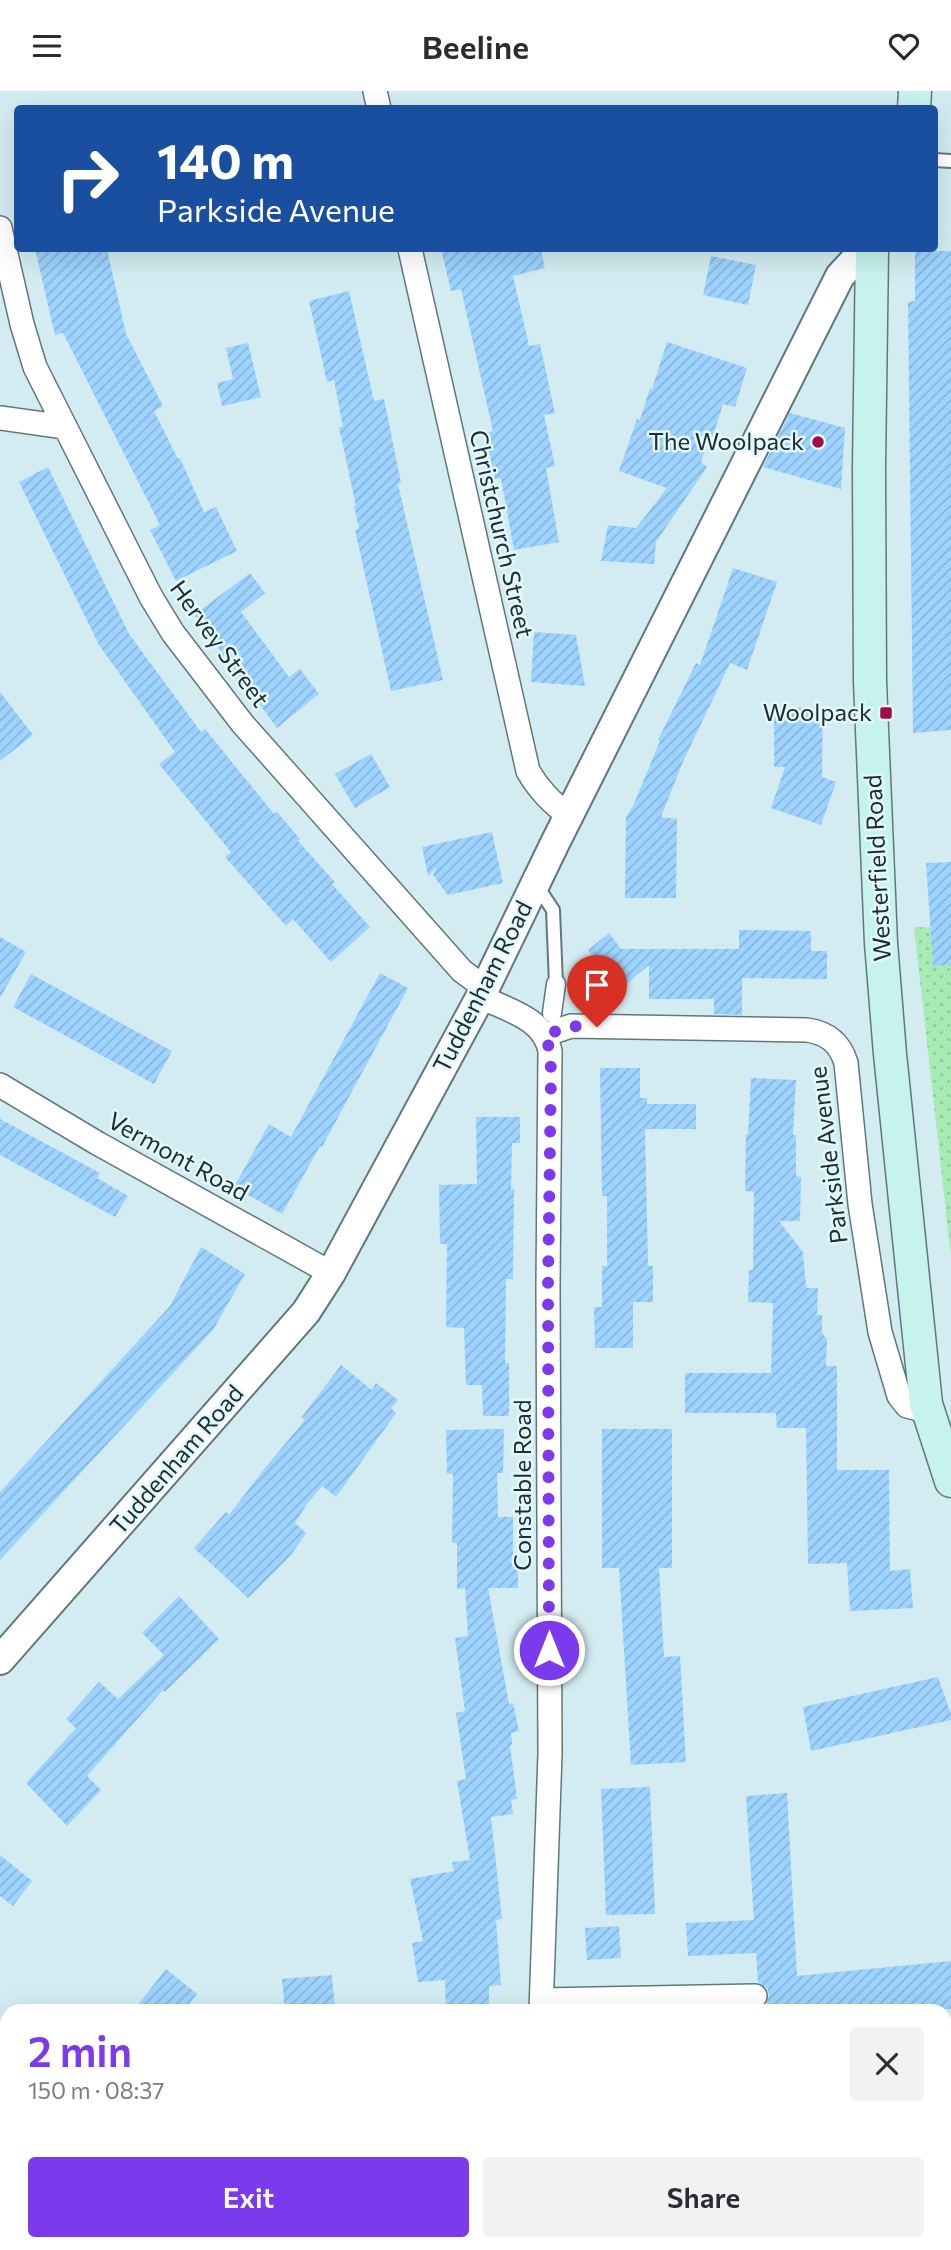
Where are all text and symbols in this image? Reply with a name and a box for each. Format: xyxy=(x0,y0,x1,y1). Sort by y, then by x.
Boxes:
text: Beeline xyxy=(422,26,529,66)
icon: menu xyxy=(28,27,66,65)
icon: heart xyxy=(885,27,923,65)
text: 140 m xyxy=(157,129,294,189)
icon: right xyxy=(42,133,133,224)
text: Parkside Avenue xyxy=(157,189,395,229)
place label: The Woolpack xyxy=(648,426,804,455)
street label: Christchurch Street xyxy=(464,427,541,641)
marker: The Woolpack xyxy=(810,434,826,450)
street label: Hervey Street xyxy=(165,574,276,712)
place label: Woolpack xyxy=(763,697,872,726)
marker: Woolpack xyxy=(878,705,894,721)
street label: Westerfield Road xyxy=(857,774,896,962)
street label: Tuddenham Road xyxy=(426,896,537,1077)
pin xyxy=(567,955,627,1027)
icon: arrive xyxy=(578,966,616,1004)
street label: Parkside Avenue xyxy=(802,1065,853,1245)
street label: Vermont Road xyxy=(103,1105,254,1206)
street label: Tuddenham Road xyxy=(103,1378,249,1540)
street label: Constable Road xyxy=(507,1399,536,1571)
position arrow xyxy=(512,1613,586,1687)
text: 2 min xyxy=(28,2024,132,2076)
button: close xyxy=(850,2027,924,2101)
text: 150 m · 08:37 xyxy=(28,2076,164,2104)
button: Exit xyxy=(28,2157,469,2237)
button: Share xyxy=(483,2157,924,2237)

